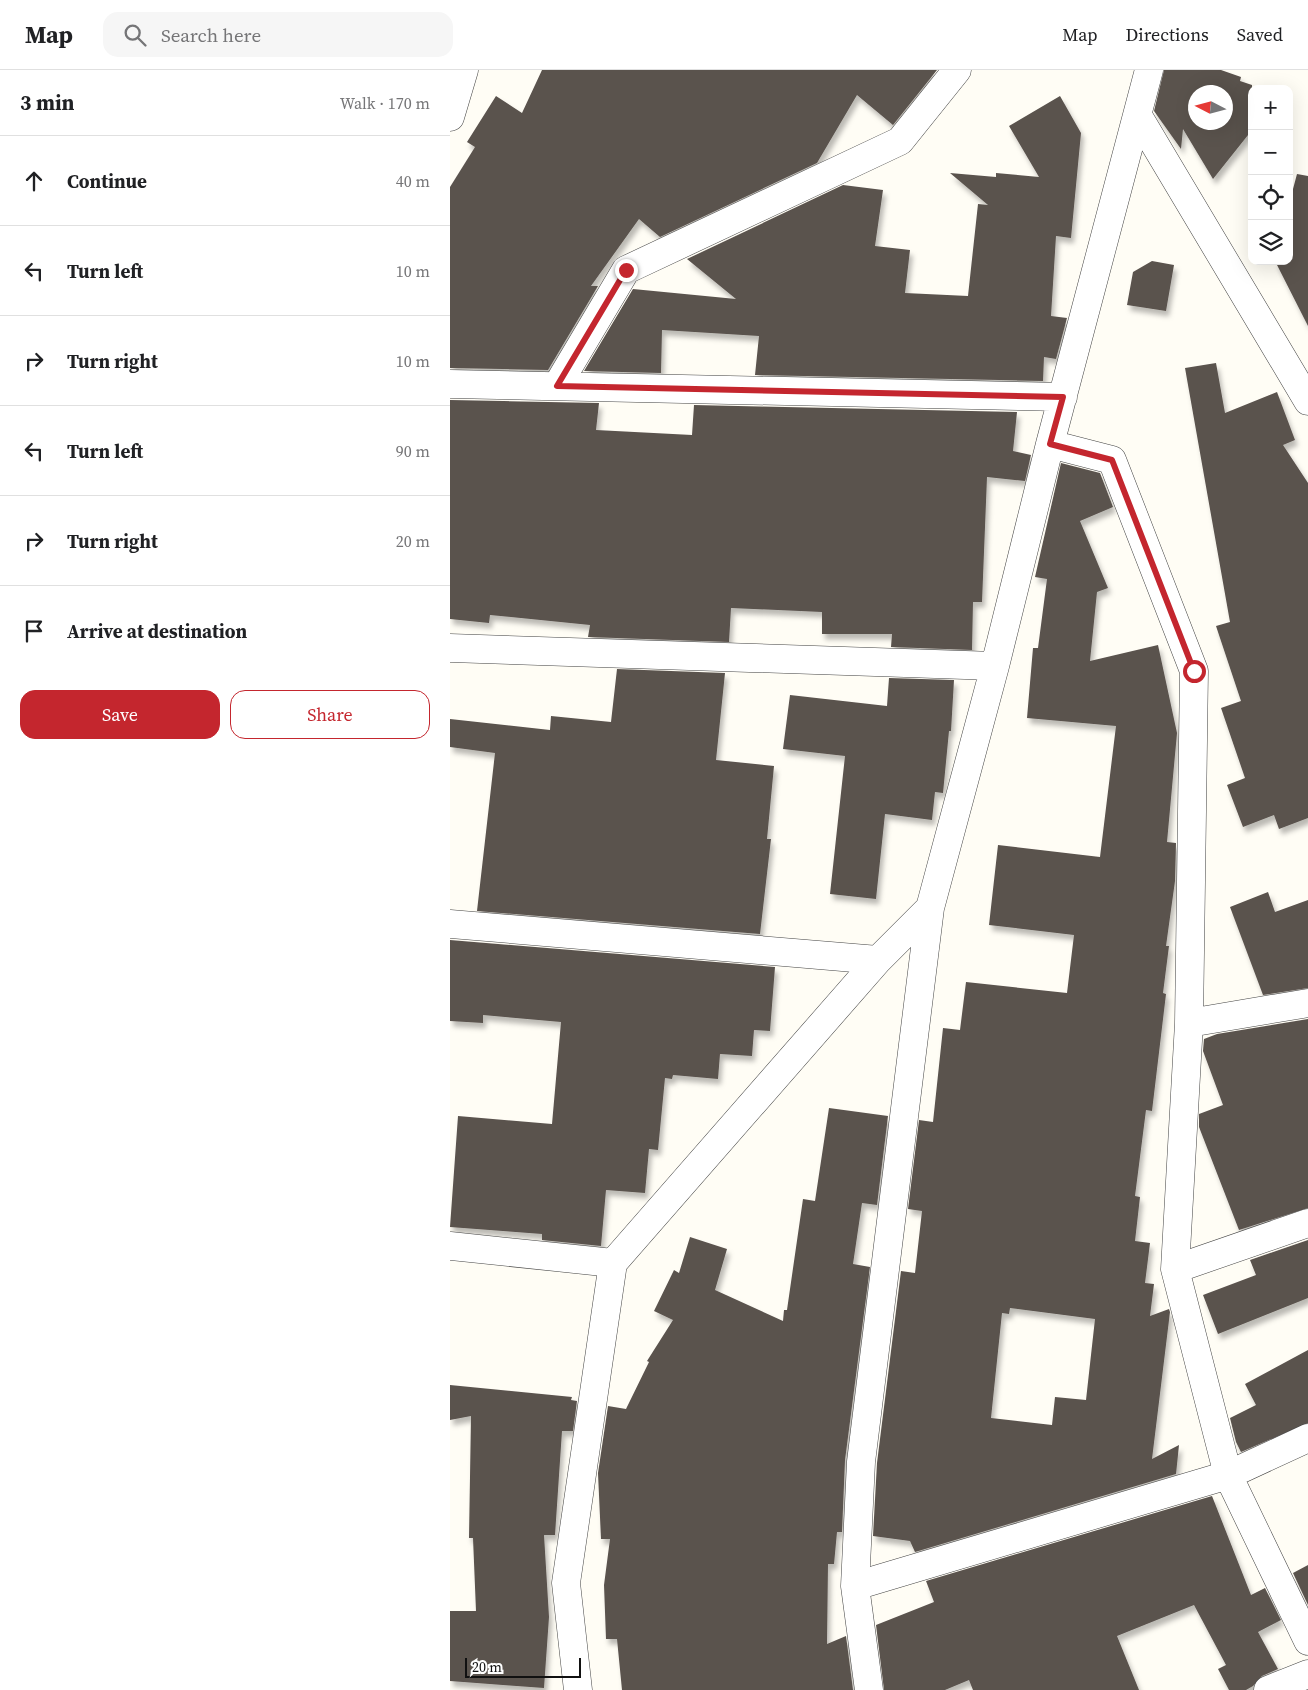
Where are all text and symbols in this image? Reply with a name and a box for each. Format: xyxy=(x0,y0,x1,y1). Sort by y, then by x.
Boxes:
search box xyxy=(103,12,453,57)
text: Map xyxy=(25,18,73,51)
icon: search xyxy=(121,21,149,49)
text: Search here xyxy=(161,22,261,48)
text: Map xyxy=(1062,22,1098,47)
text: Directions xyxy=(1126,22,1209,47)
text: Saved xyxy=(1237,22,1283,47)
north arrow xyxy=(1188,85,1233,130)
map controls xyxy=(1248,85,1293,265)
button: + xyxy=(1248,85,1293,130)
text: 3 min xyxy=(20,88,75,117)
text: Walk · 170 m xyxy=(340,92,430,114)
button: − xyxy=(1248,130,1293,175)
icon: ahead xyxy=(20,167,48,195)
text: Continue xyxy=(67,168,147,194)
text: 40 m xyxy=(396,170,430,192)
button: locate xyxy=(1248,175,1293,220)
button: layers xyxy=(1248,220,1293,265)
icon: left xyxy=(20,257,48,285)
text: Turn left xyxy=(67,258,143,284)
route end xyxy=(615,259,638,282)
text: 10 m xyxy=(396,260,430,282)
icon: right xyxy=(20,347,48,375)
text: Turn right xyxy=(67,348,158,374)
text: 10 m xyxy=(396,350,430,372)
icon: left xyxy=(20,437,48,465)
text: Turn left xyxy=(67,438,143,464)
text: 90 m xyxy=(396,440,430,462)
icon: right xyxy=(20,527,48,555)
text: Turn right xyxy=(67,528,158,554)
text: 20 m xyxy=(396,530,430,552)
icon: arrive xyxy=(20,617,48,645)
text: Arrive at destination xyxy=(67,618,247,644)
route start xyxy=(1183,660,1206,683)
button: Save xyxy=(20,690,220,739)
button: Share xyxy=(230,690,430,739)
scale bar xyxy=(465,1655,581,1678)
text: 20 m xyxy=(472,1657,502,1677)

